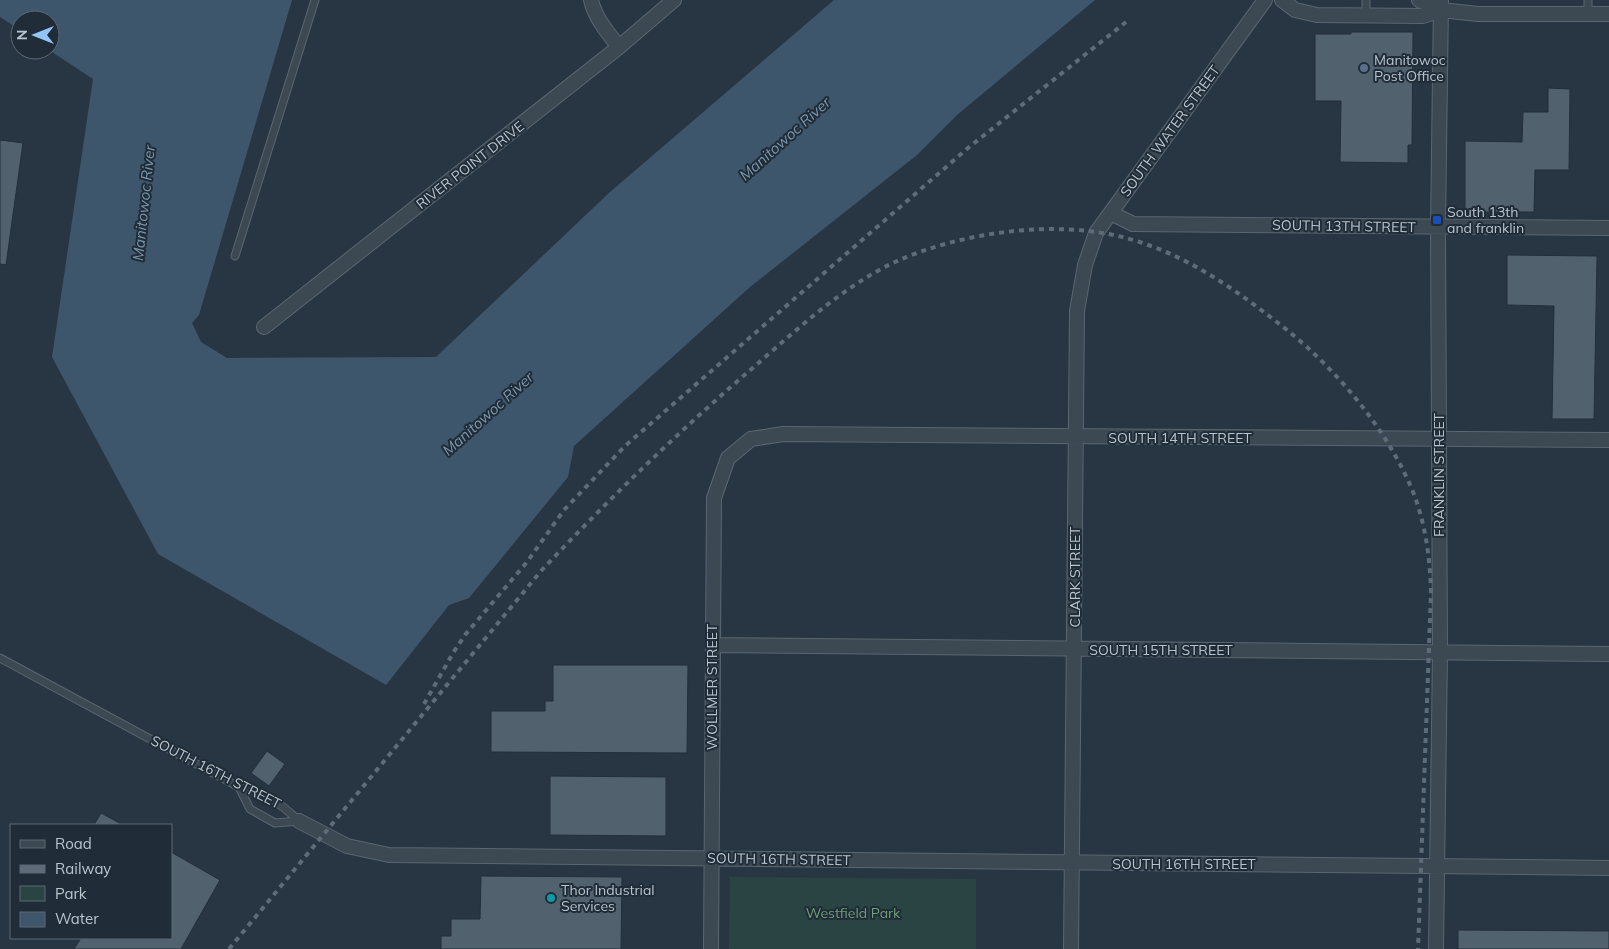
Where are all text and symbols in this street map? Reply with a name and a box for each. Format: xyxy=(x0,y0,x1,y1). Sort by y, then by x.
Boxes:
north arrow xyxy=(10,10,60,60)
text: N xyxy=(13,30,31,40)
place label: Manitowoc Post Office xyxy=(1374,51,1446,85)
street label: SOUTH WATER STREET xyxy=(1116,61,1224,200)
marker: Manitowoc Post Office xyxy=(1358,62,1370,74)
water label: Manitowoc River xyxy=(735,92,835,185)
street label: RIVER POINT DRIVE xyxy=(412,117,528,213)
water label: Manitowoc River xyxy=(128,144,159,262)
place label: South 13th and franklin xyxy=(1447,203,1524,237)
marker: South 13th and franklin xyxy=(1431,214,1443,226)
street label: SOUTH 13TH STREET xyxy=(1272,216,1416,236)
water label: Manitowoc River xyxy=(438,367,538,460)
street label: FRANKLIN STREET xyxy=(1430,413,1448,537)
street label: SOUTH 14TH STREET xyxy=(1108,429,1252,447)
street label: CLARK STREET xyxy=(1066,526,1084,627)
street label: WOLLMER STREET xyxy=(703,623,721,750)
street label: SOUTH 15TH STREET xyxy=(1089,641,1233,659)
street label: SOUTH 16TH STREET xyxy=(148,731,285,813)
legend xyxy=(10,824,172,939)
text: Road xyxy=(55,834,92,853)
street label: SOUTH 16TH STREET xyxy=(707,849,851,869)
street label: SOUTH 16TH STREET xyxy=(1112,855,1256,873)
text: Railway xyxy=(55,859,111,878)
place label: Thor Industrial Services xyxy=(561,881,655,915)
text: Park xyxy=(55,884,87,903)
marker: Thor Industrial Services xyxy=(545,892,557,904)
park label: Westfield Park xyxy=(806,904,901,922)
text: Water xyxy=(55,909,99,928)

